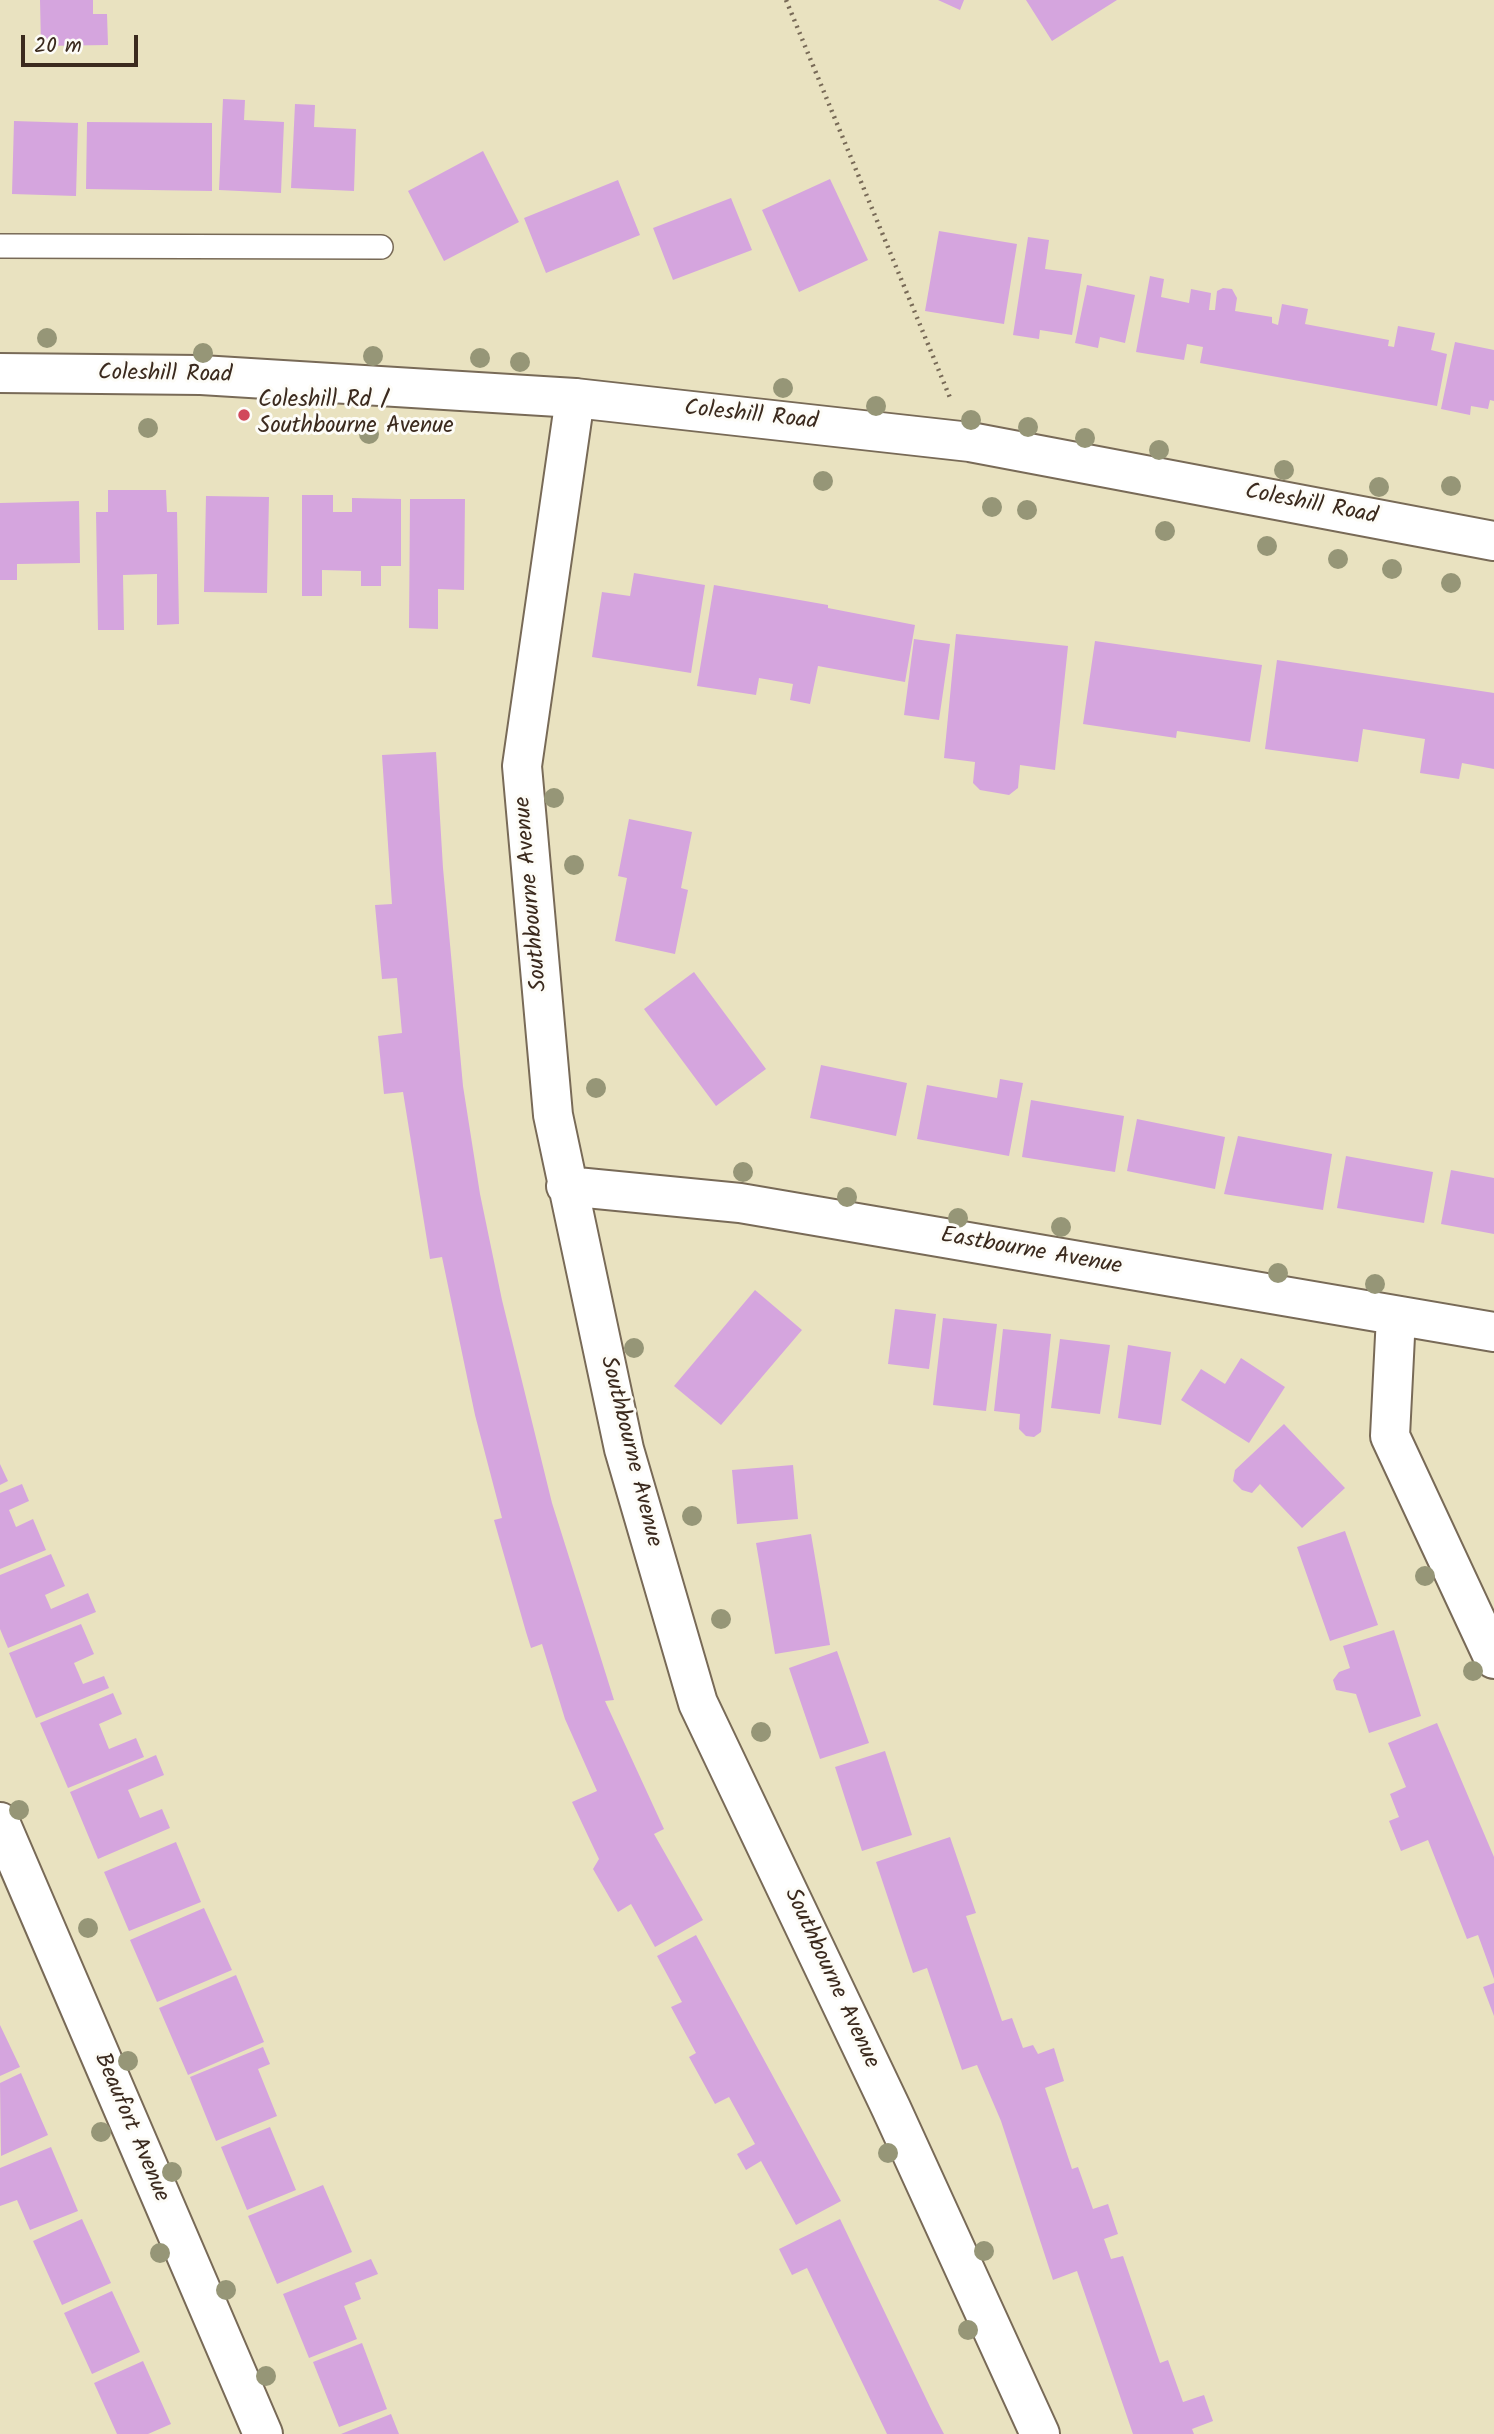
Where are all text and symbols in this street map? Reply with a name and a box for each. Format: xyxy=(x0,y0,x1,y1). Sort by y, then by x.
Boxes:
scale bar xyxy=(24,21,142,65)
text: 20 m xyxy=(34,30,82,63)
street label: Coleshill Road xyxy=(98,361,232,391)
place label: Coleshill Rd / Southbourne Avenue xyxy=(258,388,454,442)
street label: Coleshill Road xyxy=(683,396,819,438)
marker: Coleshill Rd / Southbourne Avenue xyxy=(236,407,252,423)
street label: Coleshill Road xyxy=(1242,480,1380,532)
street label: Southbourne Avenue xyxy=(511,795,555,993)
street label: Eastbourne Avenue xyxy=(938,1223,1124,1283)
street label: Southbourne Avenue xyxy=(592,1354,666,1550)
street label: Southbourne Avenue xyxy=(776,1885,884,2073)
street label: Beaufort Avenue xyxy=(86,2049,174,2207)

